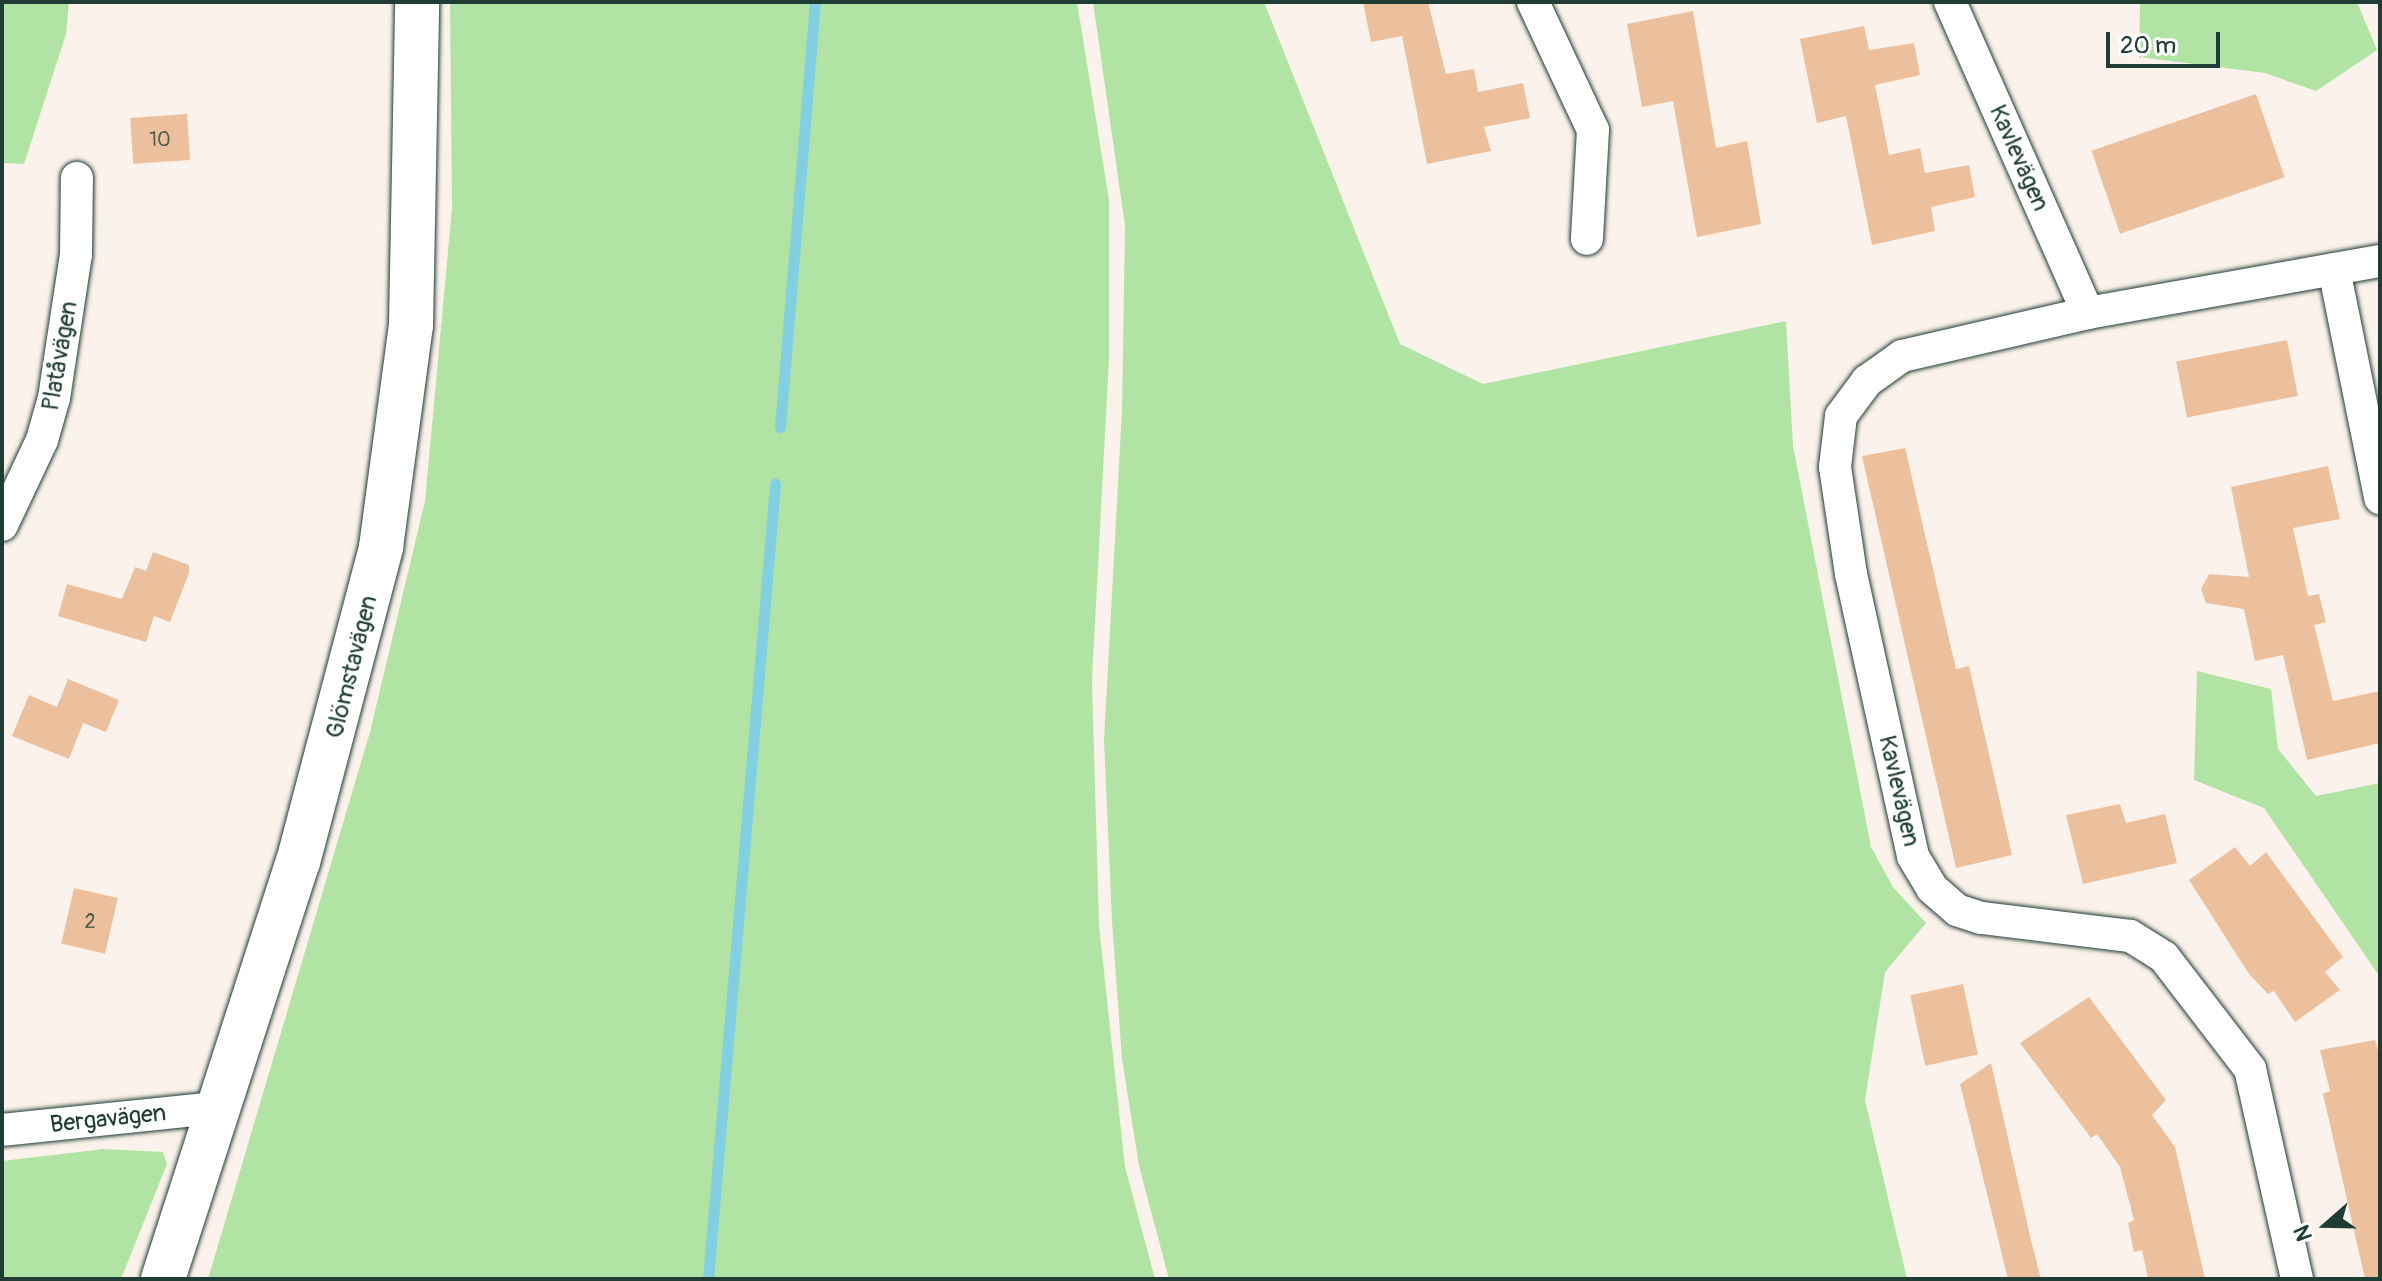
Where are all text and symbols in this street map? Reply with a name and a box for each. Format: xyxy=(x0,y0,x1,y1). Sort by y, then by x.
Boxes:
scale bar xyxy=(2110,16,2224,66)
text: 20 m xyxy=(2120,31,2176,60)
street label: Kavlevägen xyxy=(1983,100,2055,216)
house number: 10 xyxy=(149,127,171,151)
street label: Platåvägen xyxy=(36,299,84,413)
street label: Glömstavägen xyxy=(320,593,384,741)
street label: Kavlevägen xyxy=(1872,733,1926,849)
house number: 2 xyxy=(84,909,96,933)
street label: Bergavägen xyxy=(49,1099,167,1139)
north arrow xyxy=(2286,1185,2366,1265)
text: N xyxy=(2288,1221,2319,1245)

